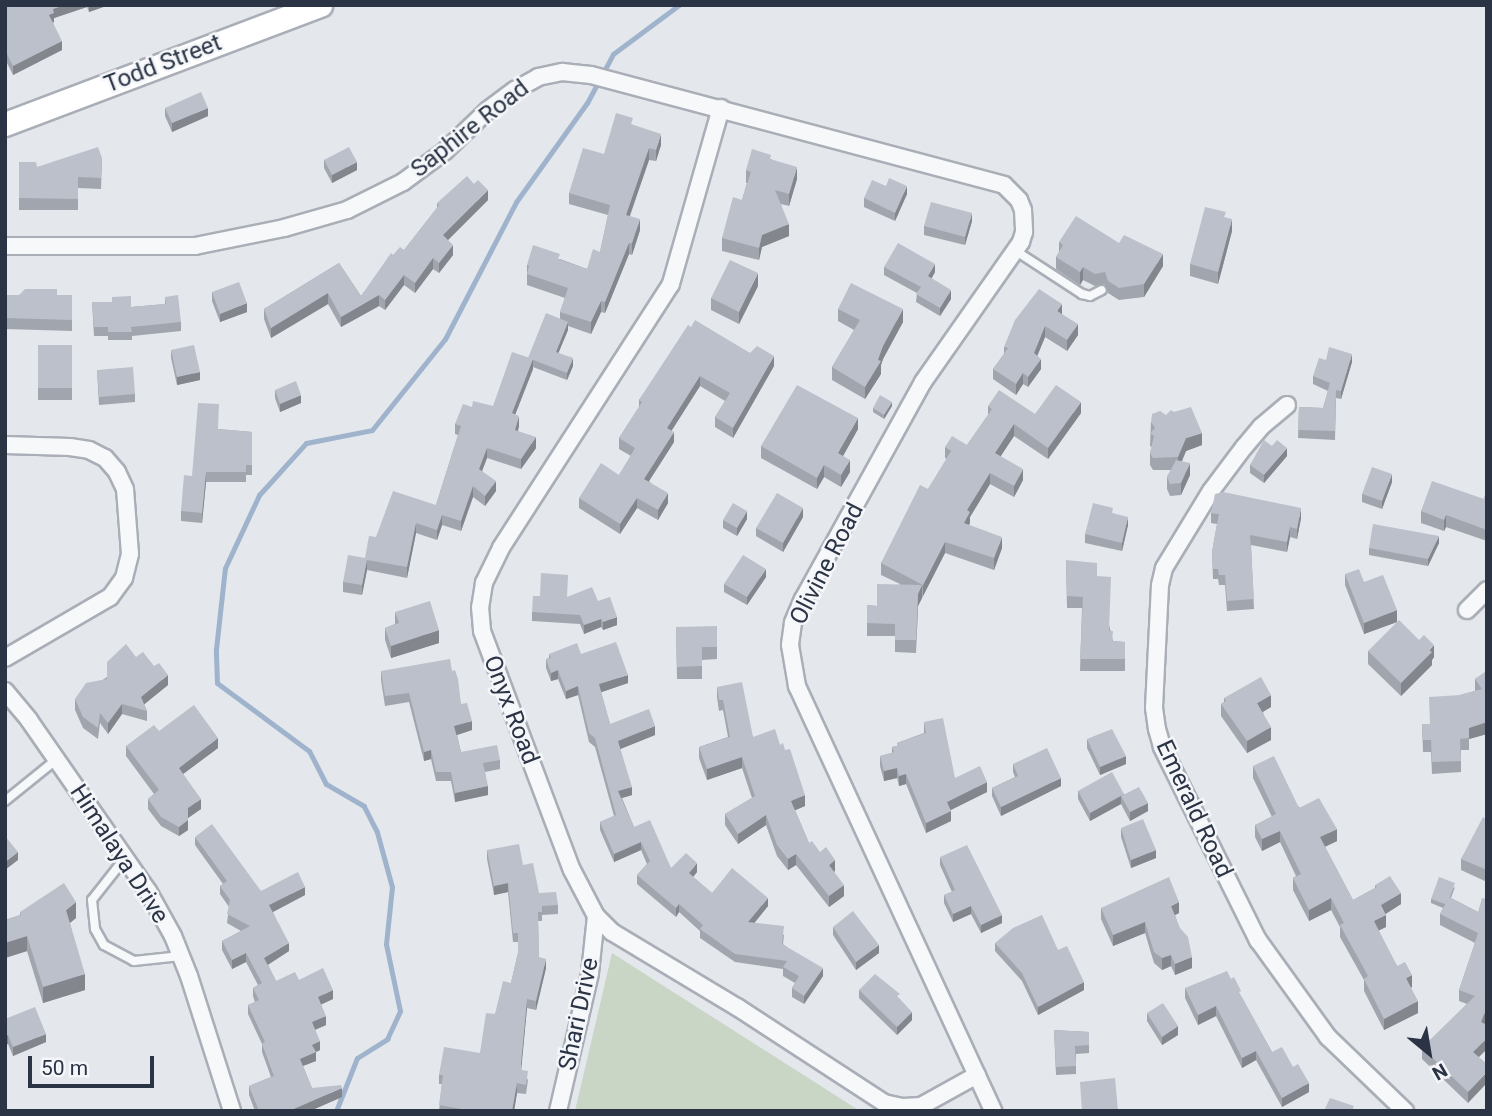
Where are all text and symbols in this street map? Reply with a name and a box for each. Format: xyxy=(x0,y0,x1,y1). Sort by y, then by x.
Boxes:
street label: Todd Street xyxy=(100,28,226,100)
street label: Saphire Road xyxy=(405,74,535,184)
street label: Olivine Road xyxy=(784,498,870,630)
street label: Onyx Road xyxy=(477,652,545,768)
street label: Emerald Road xyxy=(1150,736,1238,882)
street label: Himalaya Drive xyxy=(63,779,175,929)
street label: Shari Drive xyxy=(553,955,605,1073)
north arrow xyxy=(1394,1018,1464,1088)
scale bar xyxy=(32,1042,158,1086)
text: 50 m xyxy=(41,1056,88,1080)
text: N xyxy=(1428,1058,1451,1085)

